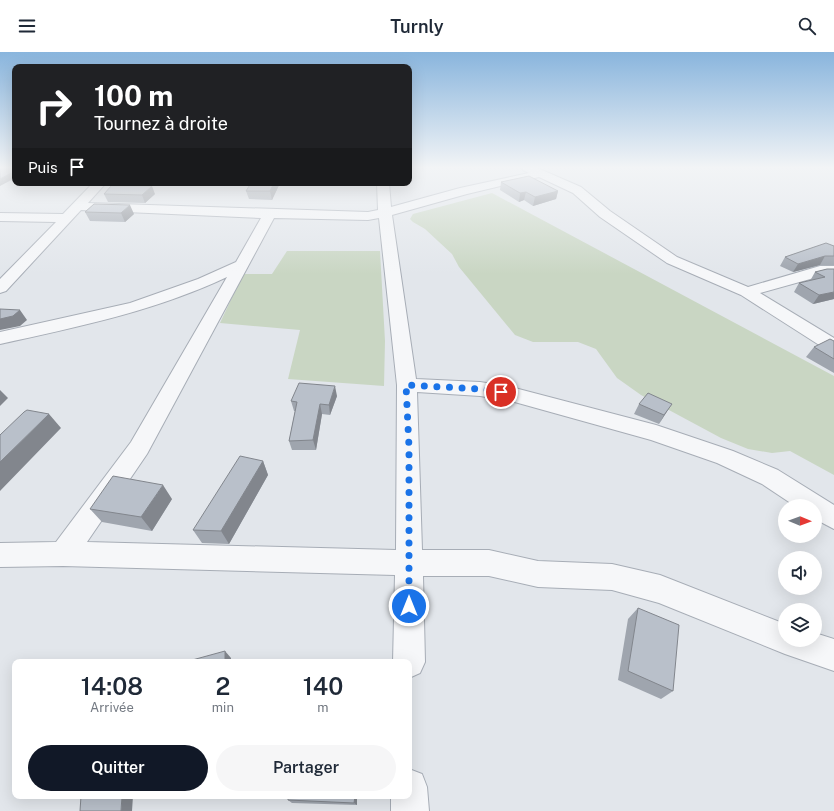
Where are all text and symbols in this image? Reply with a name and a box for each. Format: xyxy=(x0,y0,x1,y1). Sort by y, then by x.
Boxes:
icon: menu xyxy=(16,15,38,37)
icon: search xyxy=(796,15,818,37)
text: Turnly xyxy=(390,16,444,37)
text: 100 m xyxy=(94,79,173,112)
icon: right xyxy=(28,80,80,132)
text: Tournez à droite xyxy=(94,113,228,134)
icon: arrive xyxy=(66,156,88,178)
text: Puis xyxy=(28,159,58,176)
pin xyxy=(484,375,518,409)
icon: arrive xyxy=(490,381,512,403)
north arrow xyxy=(778,499,822,543)
map controls xyxy=(778,499,822,647)
button: sound xyxy=(778,551,822,595)
position arrow xyxy=(388,585,430,627)
button: layers xyxy=(778,603,822,647)
text: 14:08 xyxy=(81,672,143,700)
text: 2 xyxy=(215,672,230,700)
text: 140 xyxy=(303,672,343,700)
text: Arrivée xyxy=(90,700,134,715)
text: min xyxy=(212,700,234,715)
text: m xyxy=(317,700,329,715)
button: Quitter xyxy=(28,745,208,791)
button: Partager xyxy=(216,745,396,791)

